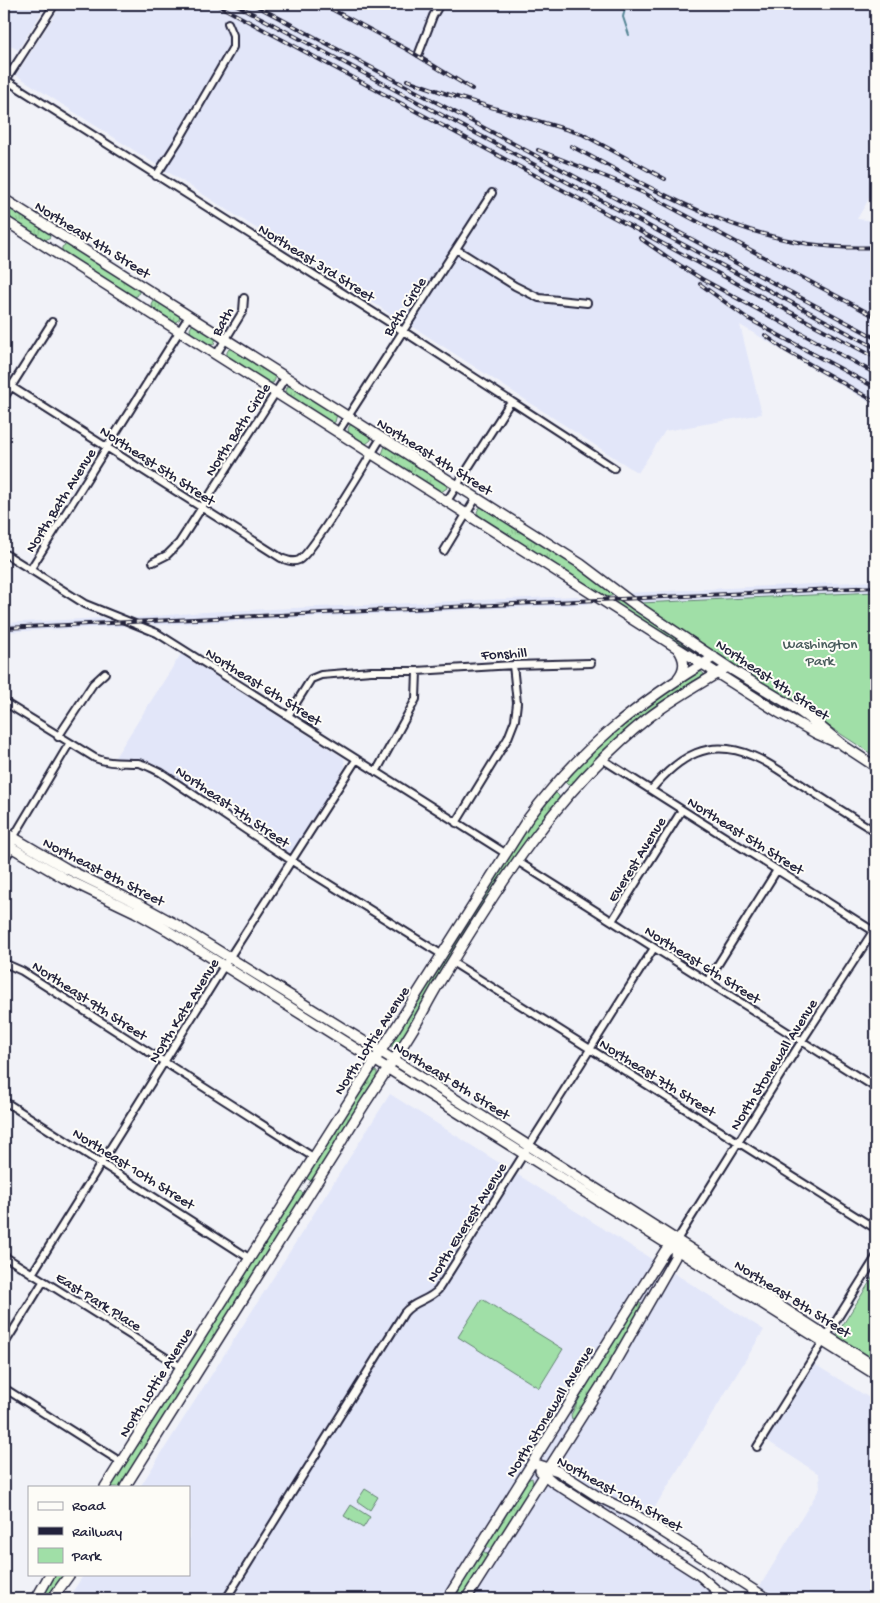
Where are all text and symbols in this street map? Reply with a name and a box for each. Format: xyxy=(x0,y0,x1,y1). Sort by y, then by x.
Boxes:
street label: Northeast 4th Street xyxy=(31,198,155,285)
street label: Northeast 3rd Street xyxy=(254,221,379,308)
street label: Bath Circle xyxy=(379,274,431,341)
street label: Bath xyxy=(208,304,239,340)
street label: North Bath Circle xyxy=(202,380,276,480)
street label: Northeast 4th Street xyxy=(373,415,497,502)
street label: Northeast 5th Street xyxy=(96,423,220,512)
street label: North Bath Avenue xyxy=(22,445,101,556)
street label: Northeast 4th Street xyxy=(712,636,834,726)
park label: Washington Park xyxy=(783,636,857,671)
street label: Northeast 6th Street xyxy=(201,645,326,732)
street label: Fonshill xyxy=(480,645,528,665)
street label: Northeast 7th Street xyxy=(171,763,294,854)
street label: Northeast 5th Street xyxy=(683,794,808,881)
street label: Everest Avenue xyxy=(604,814,671,906)
street label: Northeast 8th Street xyxy=(39,834,169,912)
street label: Northeast 6th Street xyxy=(640,923,765,1010)
street label: North Kate Avenue xyxy=(145,955,224,1067)
street label: Northeast 9th Street xyxy=(28,958,151,1047)
street label: North Lottie Avenue xyxy=(331,983,415,1099)
street label: North Stonewall Avenue xyxy=(727,996,823,1134)
street label: Northeast 7th Street xyxy=(595,1036,720,1123)
street label: Northeast 8th Street xyxy=(389,1038,514,1126)
street label: Northeast 10th Street xyxy=(69,1125,199,1216)
street label: North Everest Avenue xyxy=(424,1160,512,1286)
street label: Northeast 8th Street xyxy=(730,1256,855,1344)
street label: East Park Place xyxy=(52,1269,144,1336)
street label: North Lottie Avenue xyxy=(116,1325,198,1441)
street label: North Stonewall Avenue xyxy=(503,1343,599,1481)
street label: Northeast 10th Street xyxy=(553,1453,687,1538)
legend xyxy=(28,1486,190,1576)
text: Road xyxy=(72,1498,106,1516)
text: Railway xyxy=(72,1524,123,1542)
text: Park xyxy=(71,1548,102,1566)

